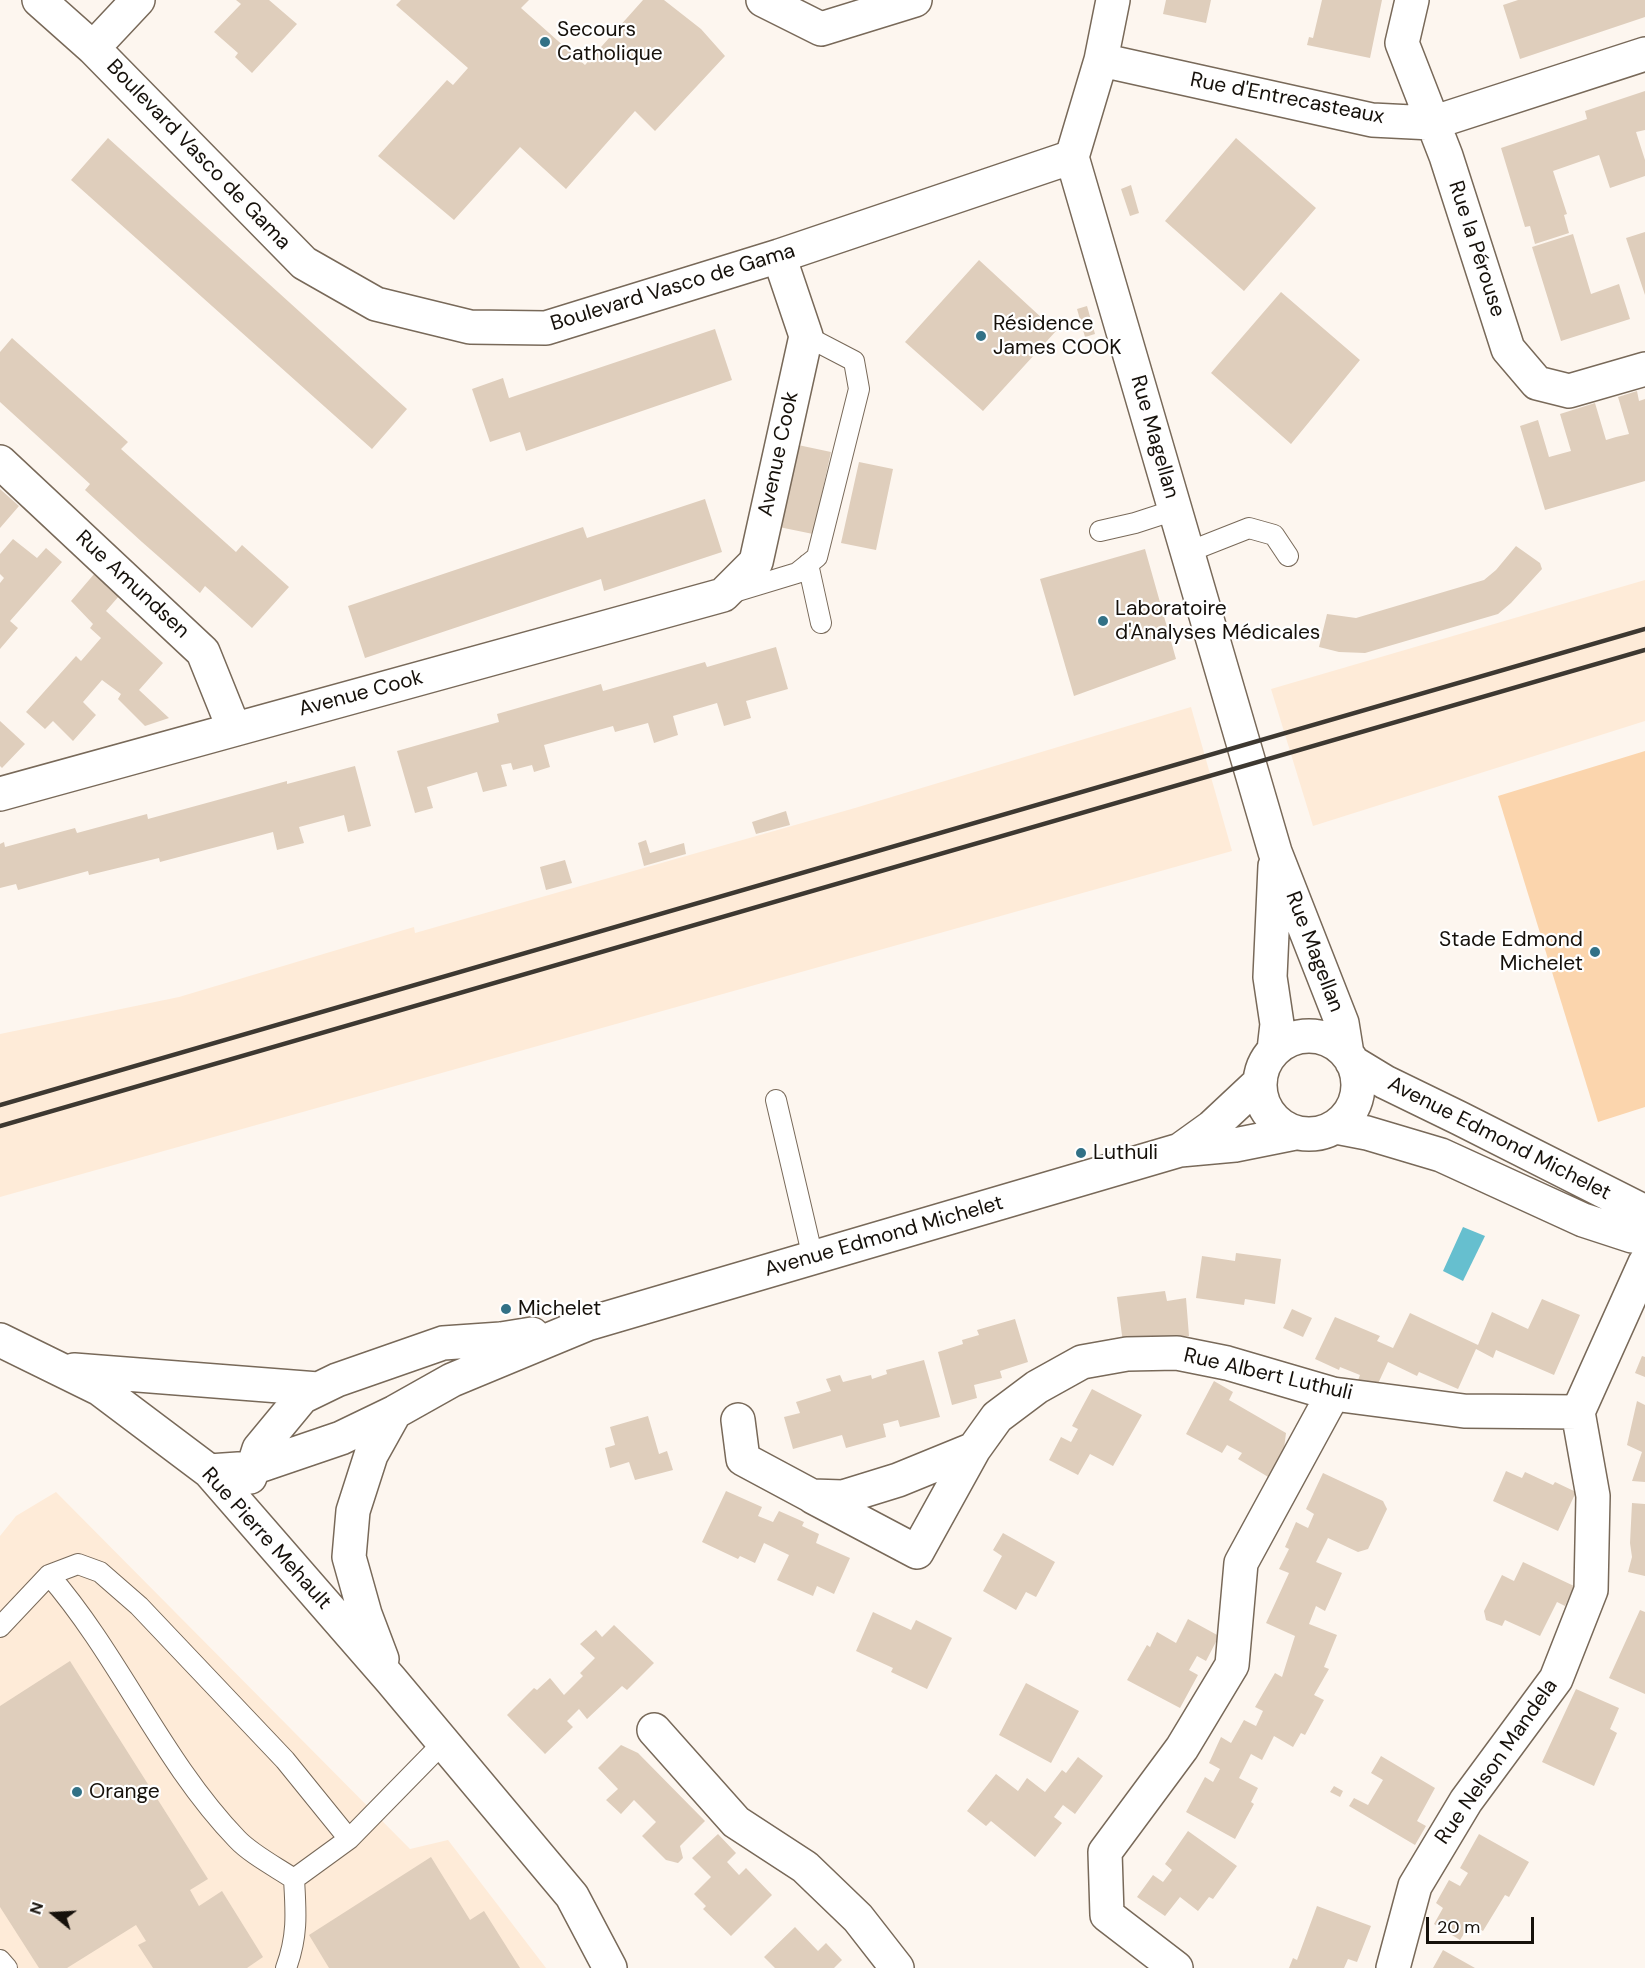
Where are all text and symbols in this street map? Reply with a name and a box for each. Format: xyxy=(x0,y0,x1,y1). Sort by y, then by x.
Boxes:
place label: Secours Catholique xyxy=(557,17,663,67)
marker: Secours Catholique xyxy=(538,35,552,49)
street label: Boulevard Vasco de Gama xyxy=(101,55,295,255)
street label: Rue d'Entrecasteaux xyxy=(1188,68,1386,130)
street label: Rue la Pérouse xyxy=(1442,178,1510,320)
street label: Boulevard Vasco de Gama xyxy=(548,239,798,337)
place label: Résidence James COOK xyxy=(993,311,1122,361)
marker: Résidence James COOK xyxy=(974,329,988,343)
street label: Rue Magellan xyxy=(1124,372,1184,502)
street label: Avenue Cook xyxy=(753,389,805,519)
street label: Rue Amundsen xyxy=(70,526,194,644)
place label: Laboratoire d'Analyses Médicales xyxy=(1115,596,1320,646)
marker: Laboratoire d'Analyses Médicales xyxy=(1096,614,1110,628)
street label: Avenue Cook xyxy=(296,665,426,723)
street label: Rue Magellan xyxy=(1279,888,1349,1016)
place label: Stade Edmond Michelet xyxy=(1439,927,1583,977)
marker: Stade Edmond Michelet xyxy=(1588,945,1602,959)
street label: Avenue Edmond Michelet xyxy=(1383,1072,1615,1206)
place label: Luthuli xyxy=(1093,1140,1158,1166)
marker: Luthuli xyxy=(1074,1146,1088,1160)
street label: Avenue Edmond Michelet xyxy=(762,1191,1006,1283)
place label: Michelet xyxy=(518,1296,601,1322)
marker: Michelet xyxy=(499,1302,513,1316)
street label: Rue Albert Luthuli xyxy=(1181,1343,1355,1407)
street label: Rue Pierre Mehault xyxy=(196,1463,336,1615)
street label: Rue Nelson Mandela xyxy=(1430,1674,1564,1850)
place label: Orange xyxy=(89,1779,160,1805)
marker: Orange xyxy=(70,1785,84,1799)
north arrow xyxy=(24,1884,84,1944)
text: N xyxy=(25,1899,48,1917)
scale bar xyxy=(1429,1905,1537,1943)
text: 20 m xyxy=(1437,1915,1480,1939)

